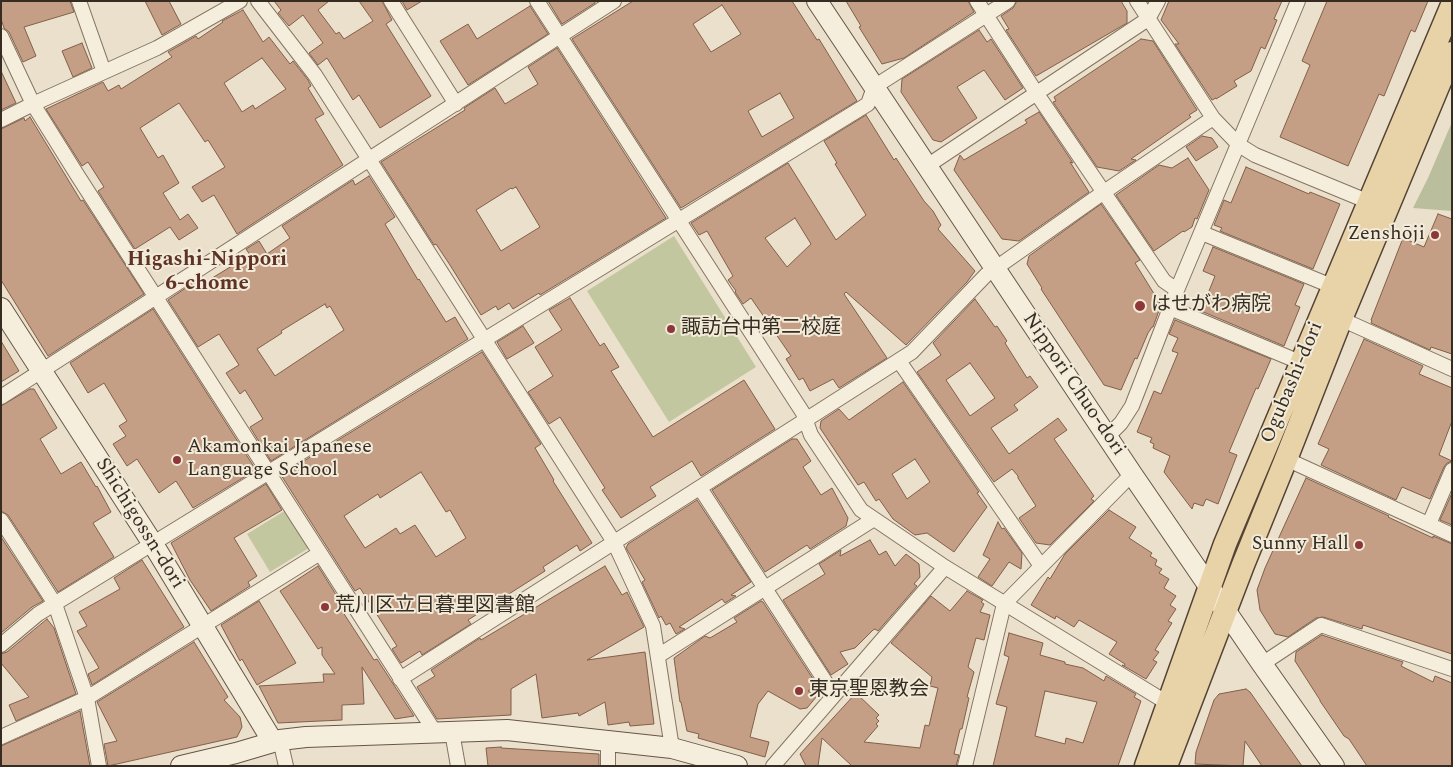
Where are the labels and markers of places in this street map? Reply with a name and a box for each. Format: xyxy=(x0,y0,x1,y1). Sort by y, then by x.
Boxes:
place label: Zenshōji xyxy=(1348,223,1425,247)
marker: Zenshōji xyxy=(1429,229,1441,241)
place label: はせがわ病院 xyxy=(1151,294,1271,318)
marker: はせがわ病院 xyxy=(1133,299,1147,313)
place label: 諏訪台中第二校庭 xyxy=(681,317,841,341)
marker: 諏訪台中第二校庭 xyxy=(665,323,677,335)
place label: Akamonkai Japanese Language School xyxy=(187,436,372,483)
marker: Akamonkai Japanese Language School xyxy=(171,454,183,466)
place label: Sunny Hall xyxy=(1252,533,1349,557)
marker: Sunny Hall xyxy=(1353,539,1365,551)
place label: 荒川区立日暮里図書館 xyxy=(335,595,535,619)
marker: 荒川区立日暮里図書館 xyxy=(319,601,331,613)
place label: 東京聖恩教会 xyxy=(809,679,929,703)
marker: 東京聖恩教会 xyxy=(793,685,805,697)

